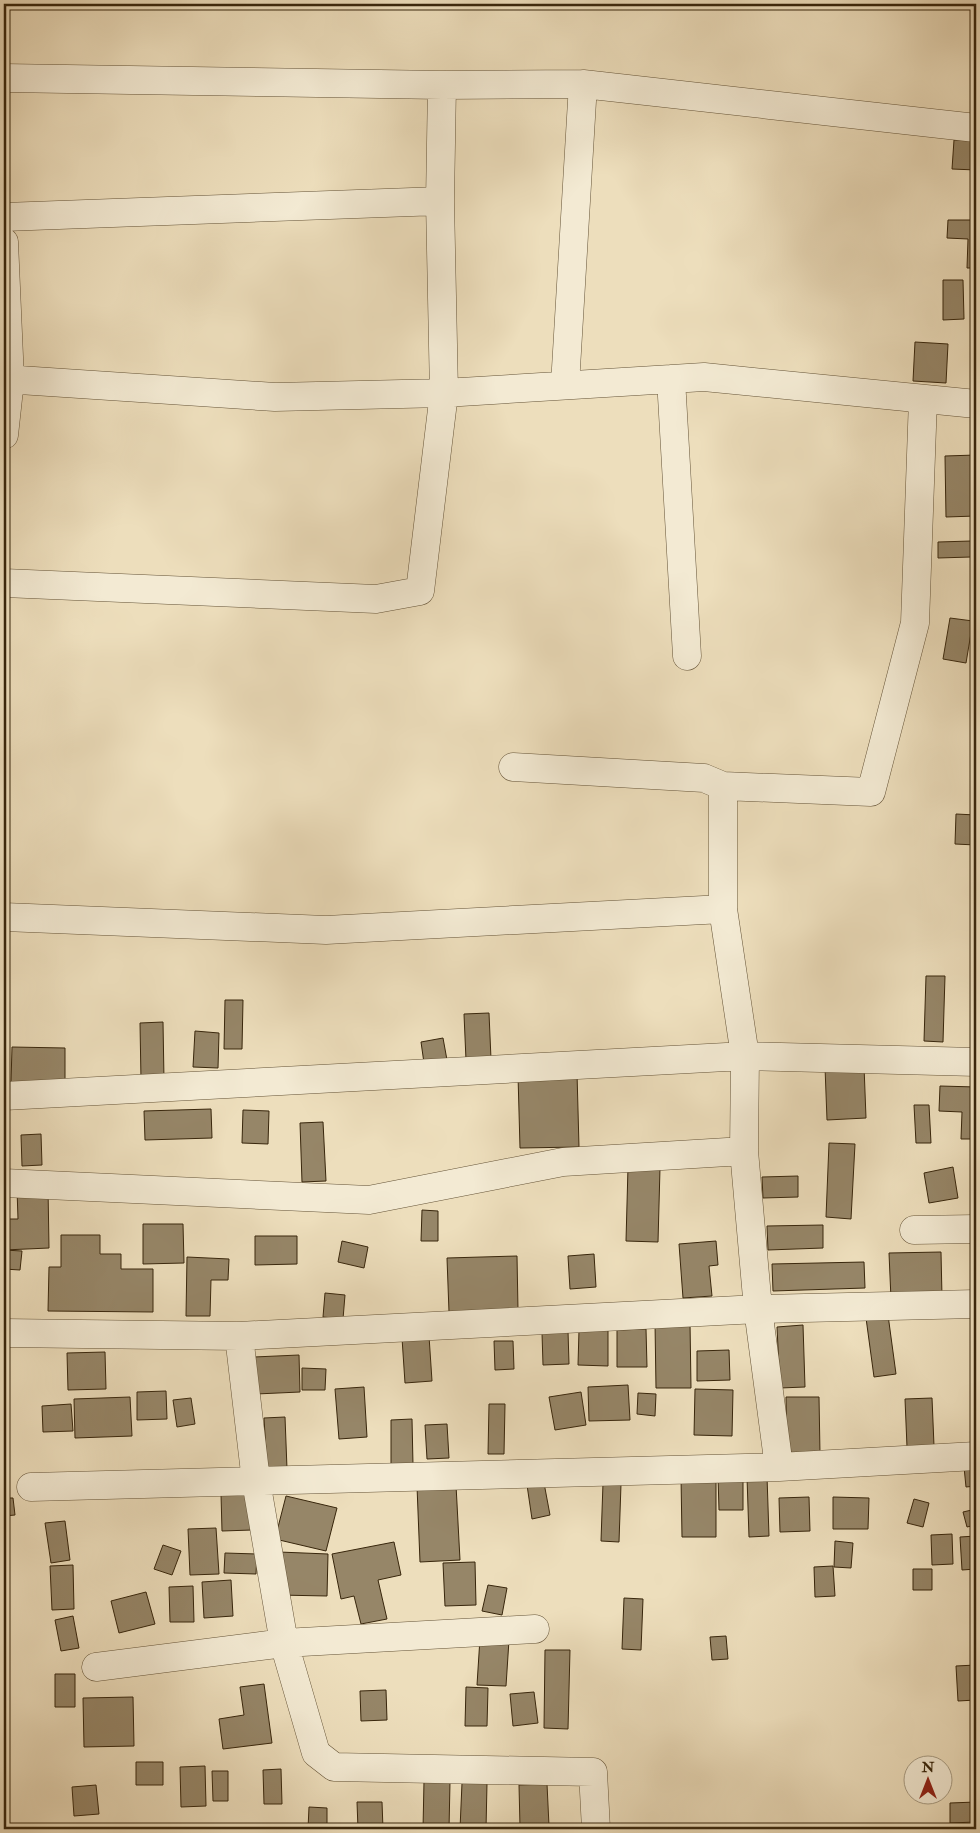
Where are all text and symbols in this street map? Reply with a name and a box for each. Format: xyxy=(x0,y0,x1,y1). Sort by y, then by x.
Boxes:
north arrow xyxy=(902,1756,952,1806)
text: N xyxy=(921,1759,935,1776)

